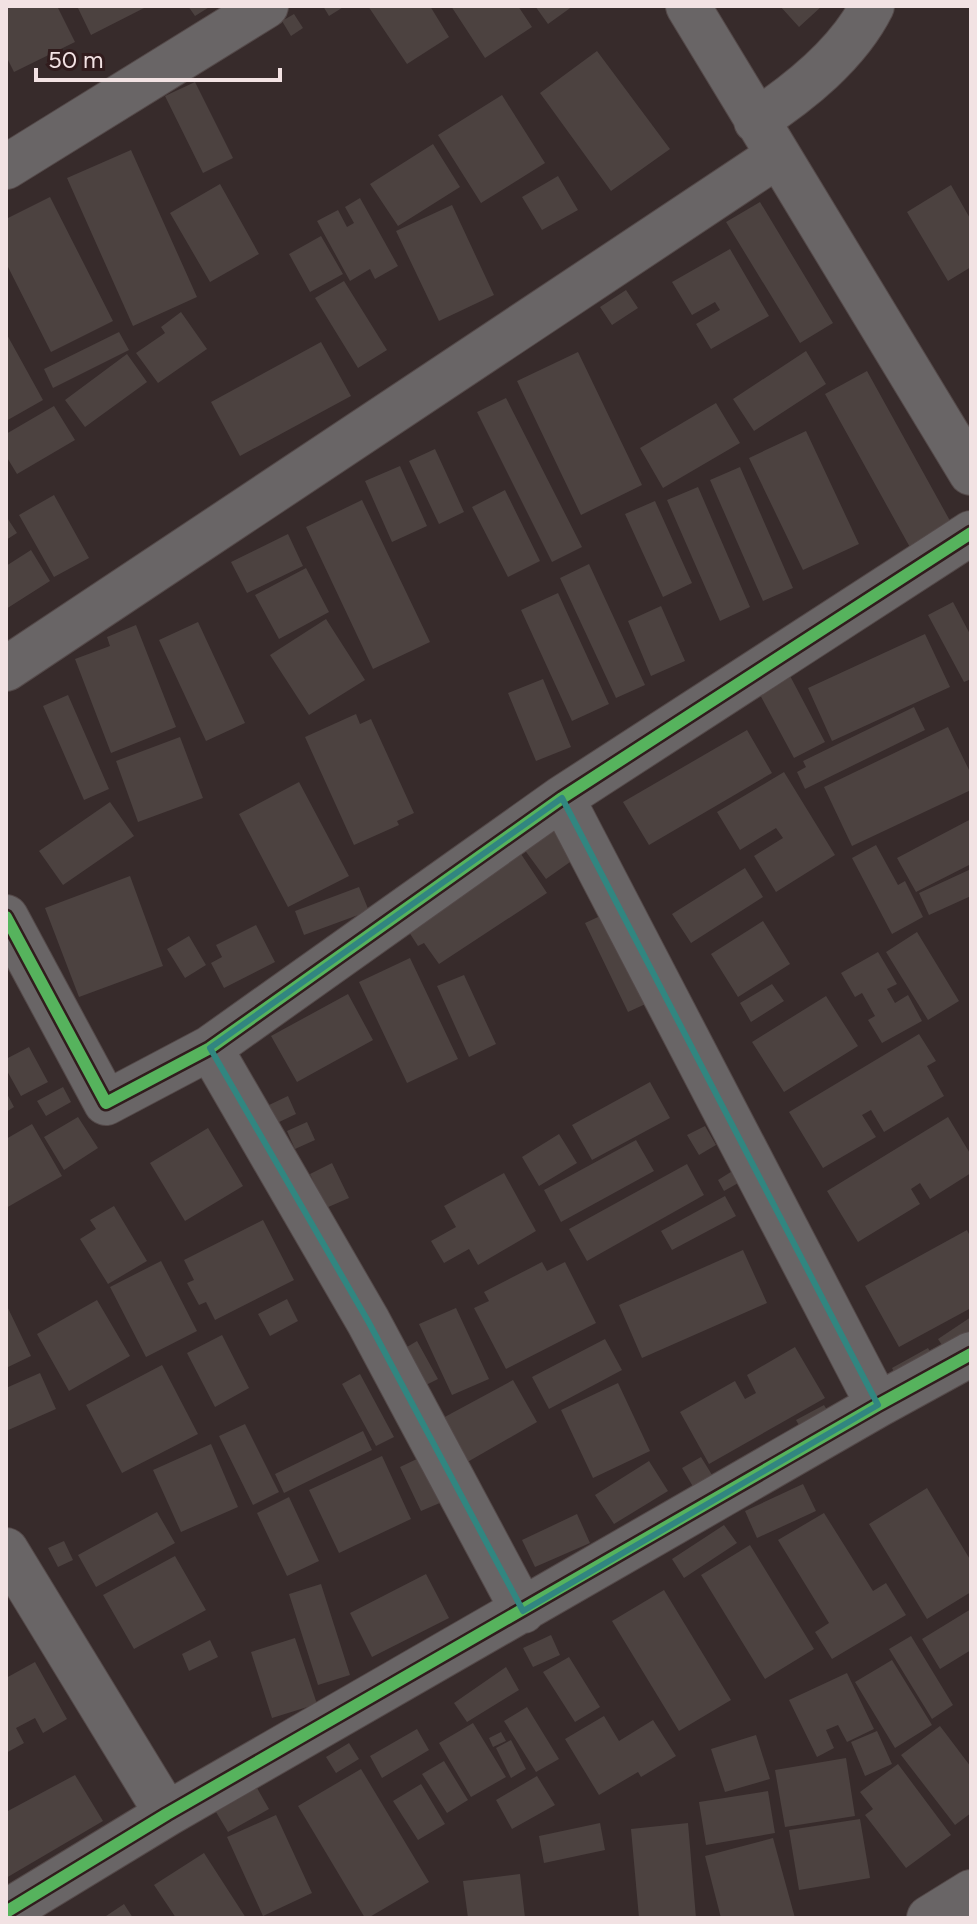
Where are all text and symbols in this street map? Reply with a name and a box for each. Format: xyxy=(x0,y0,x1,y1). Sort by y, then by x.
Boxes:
scale bar xyxy=(36,32,280,82)
text: 50 m xyxy=(48,45,104,74)

